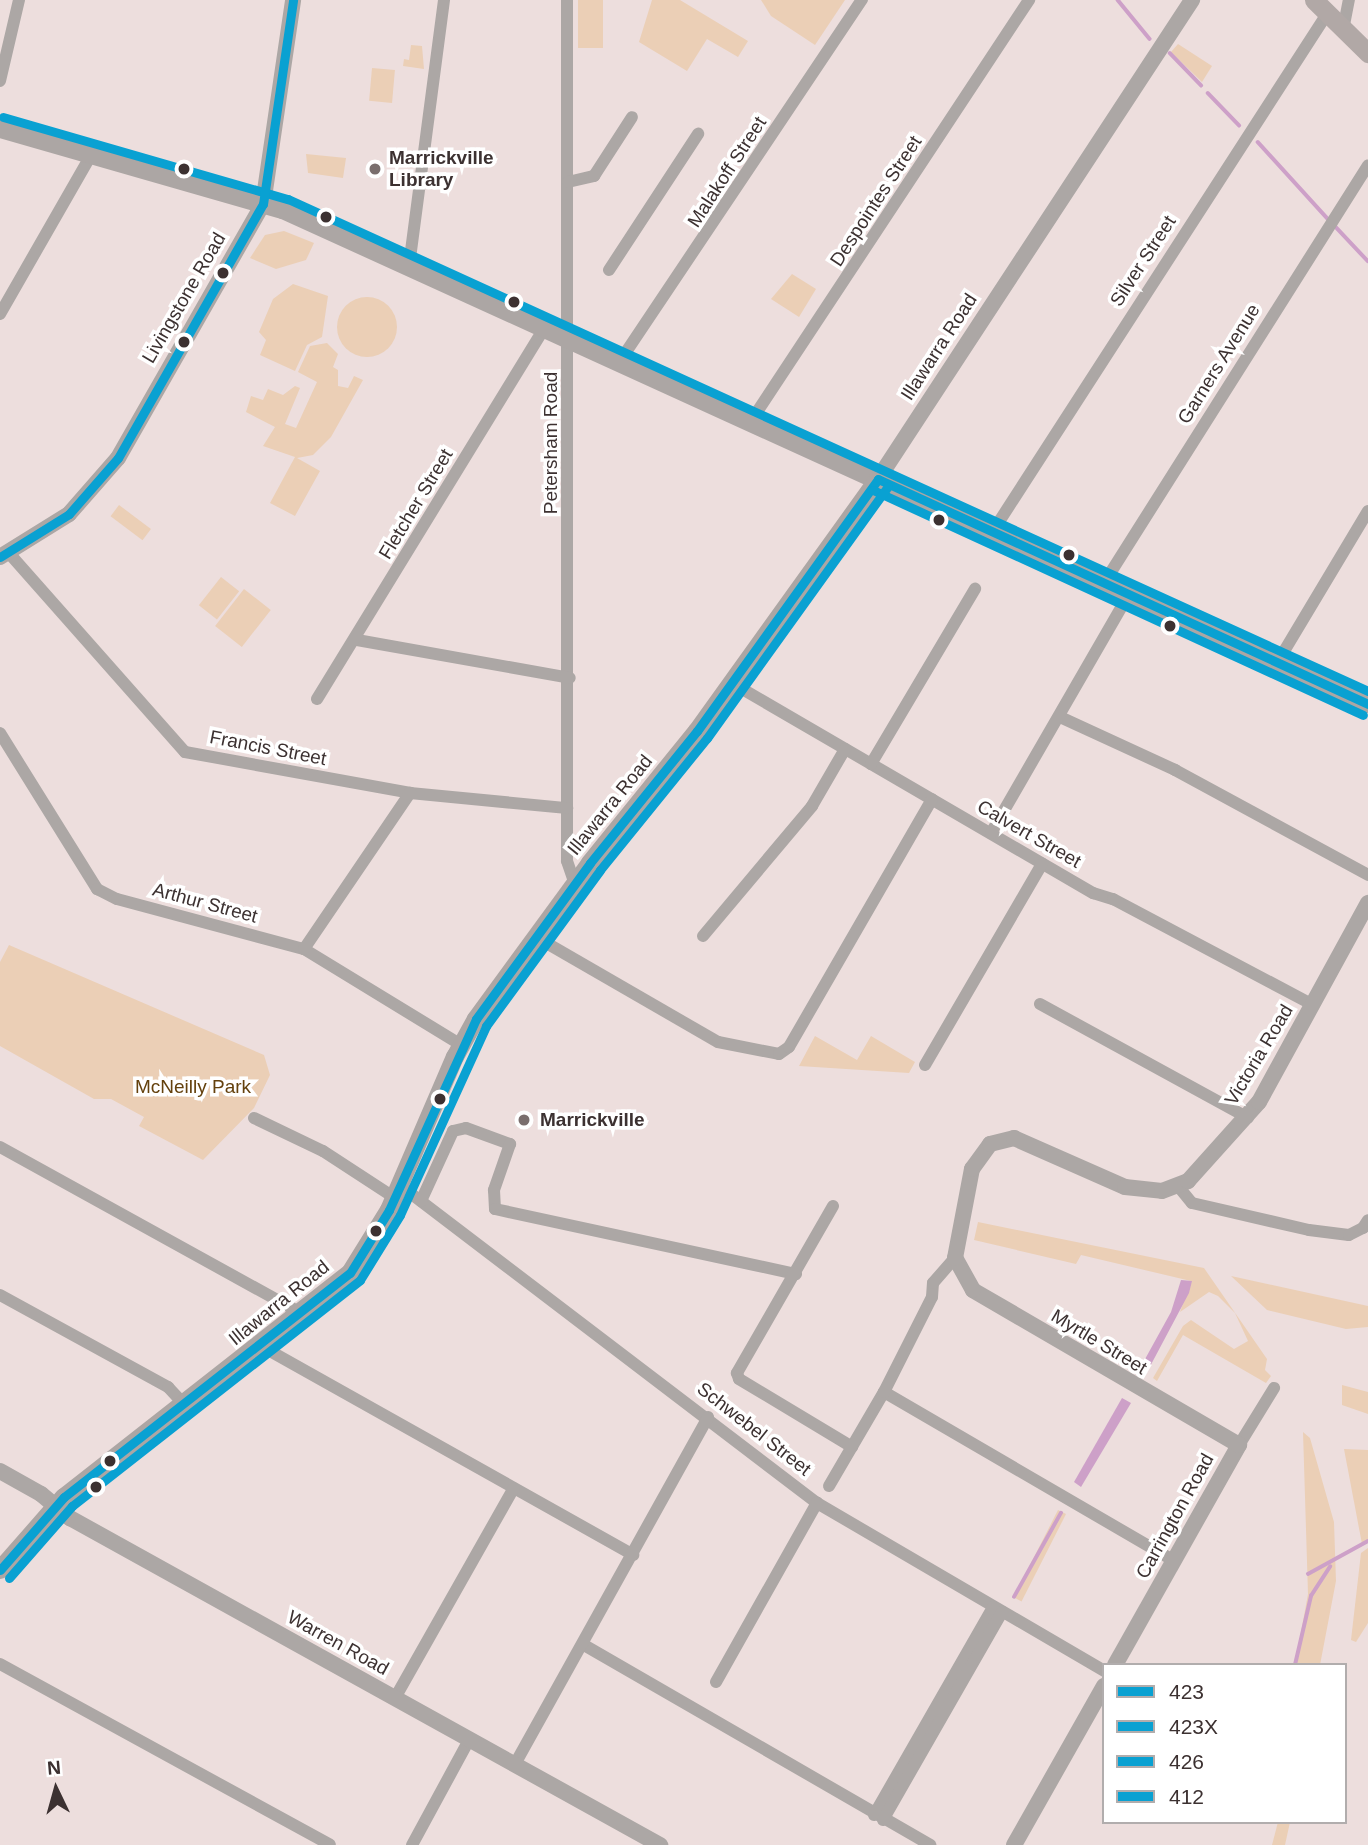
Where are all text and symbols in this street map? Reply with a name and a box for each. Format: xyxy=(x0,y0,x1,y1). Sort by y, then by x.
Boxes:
street label: Malakoff Street xyxy=(683,112,771,232)
street label: Despointes Street xyxy=(825,131,927,271)
place label: Marrickville Library xyxy=(389,147,494,191)
marker: Marrickville Library xyxy=(367,161,383,177)
unlabelled marker xyxy=(177,162,191,176)
unlabelled marker xyxy=(319,210,333,224)
street label: Silver Street xyxy=(1105,211,1181,311)
street label: Livingstone Road xyxy=(137,229,231,367)
unlabelled marker xyxy=(216,266,230,280)
street label: Illawarra Road xyxy=(896,289,982,405)
unlabelled marker xyxy=(507,295,521,309)
street label: Garners Avenue xyxy=(1173,299,1265,429)
unlabelled marker xyxy=(177,335,191,349)
street label: Petersham Road xyxy=(540,372,562,514)
street label: Fletcher Street xyxy=(374,445,458,563)
unlabelled marker xyxy=(932,513,946,527)
unlabelled marker xyxy=(1062,548,1076,562)
unlabelled marker xyxy=(1163,619,1177,633)
street label: Francis Street xyxy=(208,726,328,770)
street label: Illawarra Road xyxy=(563,750,657,860)
street label: Calvert Street xyxy=(973,795,1085,873)
street label: Arthur Street xyxy=(150,878,260,928)
street label: Victoria Road xyxy=(1220,1000,1298,1110)
park label: McNeilly Park xyxy=(135,1076,251,1098)
unlabelled marker xyxy=(433,1092,447,1106)
place label: Marrickville xyxy=(540,1109,645,1131)
marker: Marrickville xyxy=(514,1110,534,1130)
unlabelled marker xyxy=(369,1224,383,1238)
street label: Illawarra Road xyxy=(224,1256,334,1350)
street label: Myrtle Street xyxy=(1047,1304,1151,1380)
street label: Schwebel Street xyxy=(692,1377,816,1481)
street label: Carrington Road xyxy=(1131,1450,1219,1582)
unlabelled marker xyxy=(103,1454,117,1468)
unlabelled marker xyxy=(89,1480,103,1494)
street label: Warren Road xyxy=(283,1606,393,1680)
legend xyxy=(1102,1663,1347,1824)
text: 423 xyxy=(1169,1680,1204,1703)
text: 423X xyxy=(1169,1715,1218,1738)
text: 426 xyxy=(1169,1750,1204,1773)
north arrow xyxy=(21,1754,91,1824)
text: N xyxy=(46,1757,62,1779)
text: 412 xyxy=(1169,1785,1204,1808)

